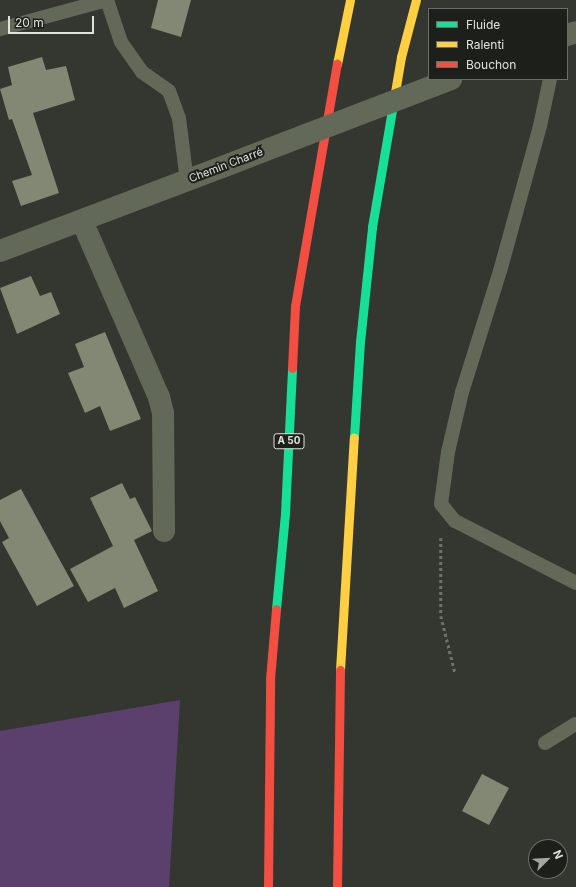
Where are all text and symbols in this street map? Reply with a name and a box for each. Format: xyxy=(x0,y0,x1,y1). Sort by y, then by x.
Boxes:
scale bar xyxy=(10,8,96,34)
legend xyxy=(428,8,568,80)
text: 20 m xyxy=(15,15,44,30)
text: Fluide xyxy=(466,17,500,32)
text: Ralenti xyxy=(466,37,504,52)
text: Bouchon xyxy=(466,57,516,72)
street label: Chemin Charré xyxy=(187,145,265,185)
road number: A 50 xyxy=(273,433,305,449)
north arrow xyxy=(528,839,568,879)
text: N xyxy=(550,848,566,861)

